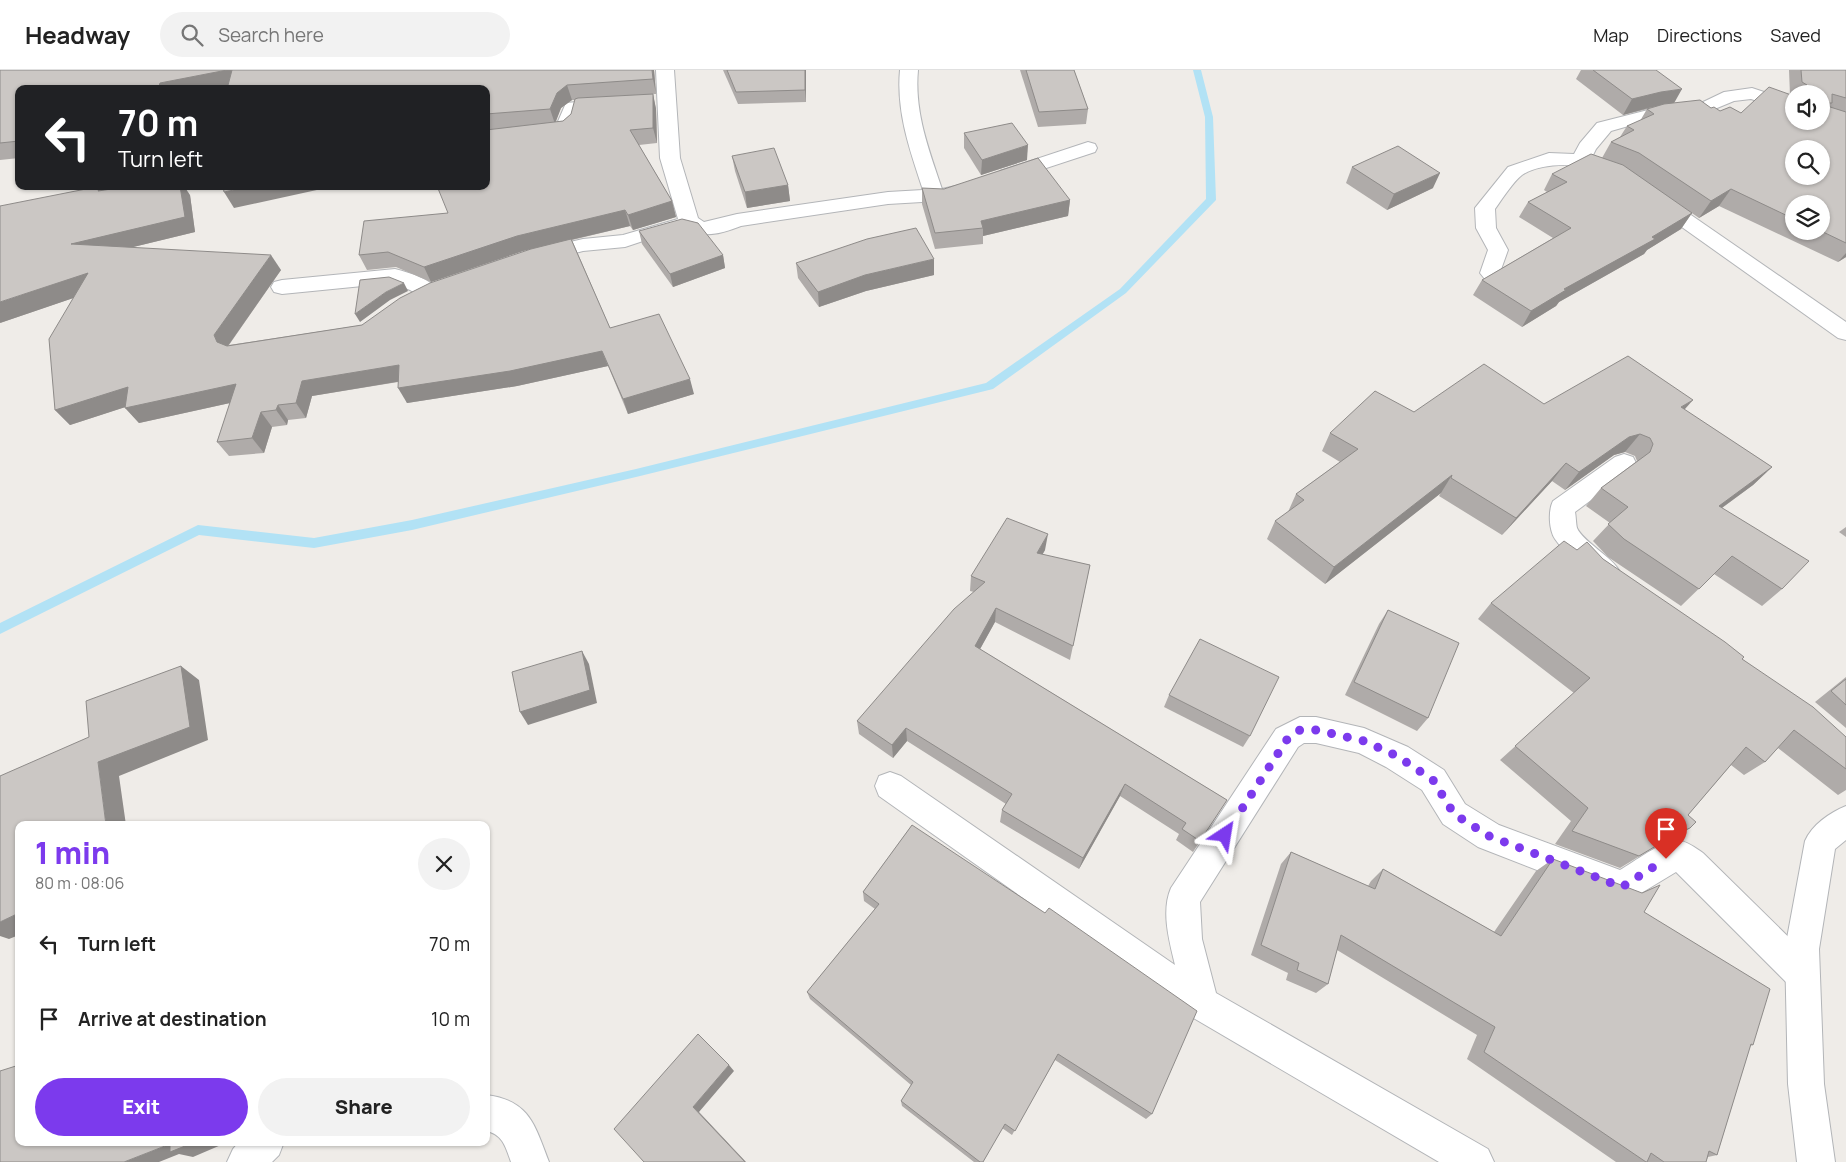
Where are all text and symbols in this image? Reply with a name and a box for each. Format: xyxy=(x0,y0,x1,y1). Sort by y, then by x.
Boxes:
search box xyxy=(160,12,510,57)
text: Headway xyxy=(25,18,130,51)
icon: search xyxy=(178,21,206,49)
text: Search here xyxy=(218,22,324,48)
text: Map xyxy=(1593,23,1629,47)
text: Directions xyxy=(1657,23,1742,47)
text: Saved xyxy=(1770,23,1821,47)
map controls xyxy=(1785,85,1830,240)
button: sound xyxy=(1785,85,1830,130)
text: 70 m xyxy=(118,99,198,147)
icon: left xyxy=(35,105,100,170)
button: search xyxy=(1785,140,1830,185)
text: Turn left xyxy=(118,144,203,174)
button: layers xyxy=(1785,195,1830,240)
position arrow xyxy=(1198,808,1250,860)
pin xyxy=(1645,808,1687,859)
icon: arrive xyxy=(1652,815,1680,843)
text: 1 min xyxy=(35,832,110,873)
button: close xyxy=(418,838,470,890)
text: 80 m · 08:06 xyxy=(35,872,124,894)
icon: left xyxy=(35,930,63,958)
text: Turn left xyxy=(78,931,156,957)
text: 70 m xyxy=(429,931,470,957)
icon: arrive xyxy=(35,1005,63,1033)
text: Arrive at destination xyxy=(78,1006,267,1032)
text: 10 m xyxy=(431,1006,470,1032)
button: Exit xyxy=(35,1078,248,1136)
button: Share xyxy=(258,1078,470,1136)

